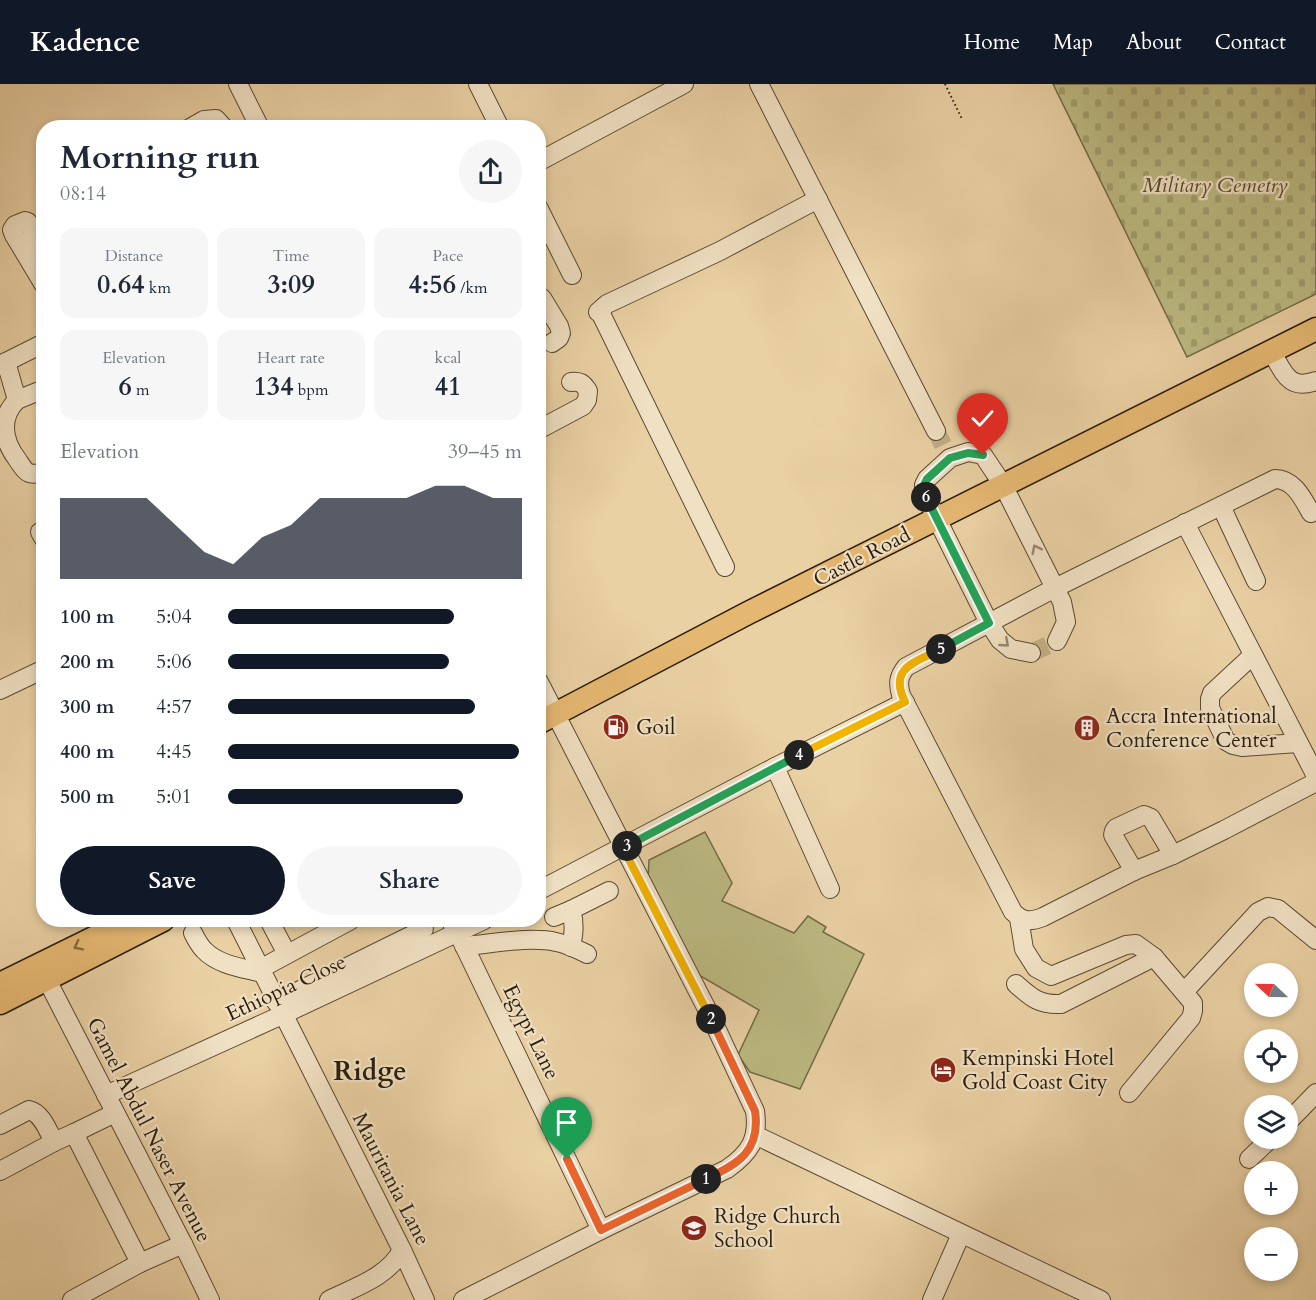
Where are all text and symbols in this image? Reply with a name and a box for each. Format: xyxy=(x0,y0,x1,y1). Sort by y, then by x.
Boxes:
text: Kadence xyxy=(30,23,140,61)
text: Home xyxy=(964,28,1020,57)
text: Map xyxy=(1053,28,1093,57)
text: About xyxy=(1126,28,1182,57)
text: Contact xyxy=(1215,28,1286,57)
text: Morning run xyxy=(60,135,260,180)
button: share xyxy=(459,140,522,203)
park label: Military Cemetry xyxy=(1142,171,1288,200)
text: 08:14 xyxy=(60,180,106,207)
text: Distance xyxy=(105,245,163,267)
text: Time xyxy=(272,245,310,267)
text: Pace xyxy=(433,245,463,267)
text: 0.64 xyxy=(97,267,145,302)
text: 3:09 xyxy=(267,267,315,302)
text: 4:56 xyxy=(408,267,456,302)
text: km xyxy=(145,277,171,299)
text: /km xyxy=(456,277,488,299)
text: Elevation xyxy=(102,347,166,369)
text: Heart rate xyxy=(257,347,325,369)
text: kcal xyxy=(435,347,461,369)
text: 6 xyxy=(118,369,132,404)
text: 134 xyxy=(254,369,294,404)
text: 41 xyxy=(435,369,461,404)
text: m xyxy=(132,379,150,401)
text: bpm xyxy=(294,379,328,401)
pin xyxy=(957,393,1008,455)
icon: check xyxy=(966,402,999,435)
text: Elevation xyxy=(60,438,139,465)
text: 39–45 m xyxy=(448,438,522,465)
pin: 6 xyxy=(911,482,941,512)
text: 6 xyxy=(922,486,930,508)
street label: Castle Road xyxy=(808,520,916,594)
one-way arrow xyxy=(1031,544,1043,555)
text: 100 m xyxy=(60,603,115,630)
text: 5:04 xyxy=(156,603,192,630)
pin: 5 xyxy=(926,634,956,664)
one-way arrow xyxy=(998,636,1009,647)
text: 5 xyxy=(937,638,945,660)
text: 200 m xyxy=(60,648,115,675)
text: 5:06 xyxy=(156,648,192,675)
text: 300 m xyxy=(60,693,115,720)
text: 4:57 xyxy=(156,693,192,720)
place label: Accra International Conference Center xyxy=(1106,702,1277,755)
fuel station icon: Goil xyxy=(601,712,631,742)
place label: Goil xyxy=(636,713,675,742)
building icon: Accra International Conference Center xyxy=(1072,713,1102,743)
text: 400 m xyxy=(60,738,115,765)
text: 4:45 xyxy=(156,738,192,765)
pin: 4 xyxy=(784,740,814,770)
text: 4 xyxy=(795,744,803,766)
text: 500 m xyxy=(60,783,115,810)
text: 5:01 xyxy=(156,783,192,810)
pin: 3 xyxy=(612,831,642,861)
text: 3 xyxy=(623,835,631,857)
button: Save xyxy=(60,846,285,915)
button: Share xyxy=(297,846,522,915)
one-way arrow xyxy=(73,939,84,950)
street label: Ethiopia Close xyxy=(221,947,351,1029)
north arrow xyxy=(1244,963,1298,1017)
map controls xyxy=(1244,963,1298,1281)
street label: Egypt Lane xyxy=(495,980,567,1084)
pin: 2 xyxy=(696,1004,726,1034)
text: 2 xyxy=(707,1008,715,1030)
street label: Gamel Abdul Naser Avenue xyxy=(80,1013,218,1247)
button: locate xyxy=(1244,1029,1298,1083)
place label: Kempinski Hotel Gold Coast City xyxy=(962,1044,1114,1097)
district label: Ridge xyxy=(333,1053,407,1090)
hotel icon: Kempinski Hotel Gold Coast City xyxy=(928,1055,958,1085)
button: layers xyxy=(1244,1095,1298,1149)
pin xyxy=(541,1097,592,1159)
icon: arrive xyxy=(550,1106,583,1139)
street label: Mauritania Lane xyxy=(345,1108,437,1250)
button: + xyxy=(1244,1161,1298,1215)
pin: 1 xyxy=(691,1164,721,1194)
text: 1 xyxy=(702,1168,710,1190)
place label: Ridge Church School xyxy=(714,1202,841,1255)
school or university icon: Ridge Church School xyxy=(679,1213,709,1243)
button: − xyxy=(1244,1227,1298,1281)

